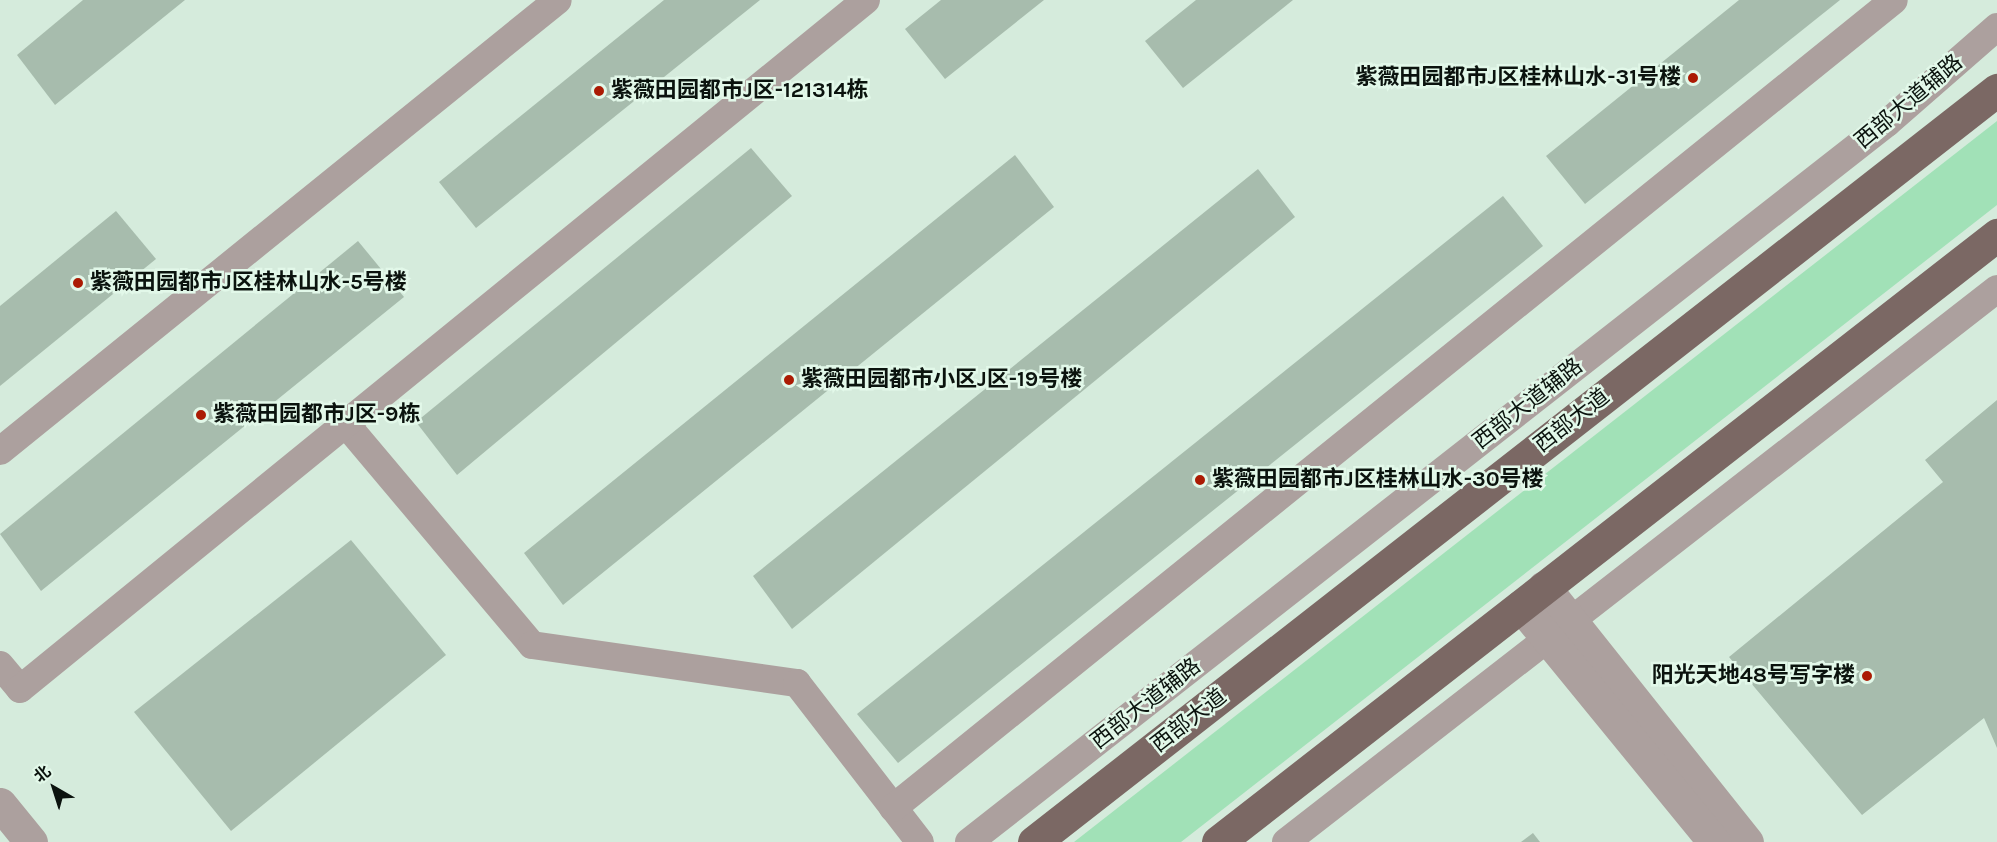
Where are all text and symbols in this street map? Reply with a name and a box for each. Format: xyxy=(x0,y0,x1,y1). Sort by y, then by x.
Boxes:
street label: 西部大道辅路 xyxy=(1850,49,1968,155)
place label: 紫薇田园都市J区桂林山水-31号楼 xyxy=(1355,65,1681,91)
marker: 紫薇田园都市J区桂林山水-31号楼 xyxy=(1686,71,1700,85)
place label: 紫薇田园都市J区-121314栋 xyxy=(611,78,869,104)
marker: 紫薇田园都市J区-121314栋 xyxy=(592,84,606,98)
place label: 紫薇田园都市J区桂林山水-5号楼 xyxy=(90,270,407,296)
marker: 紫薇田园都市J区桂林山水-5号楼 xyxy=(71,276,85,290)
street label: 西部大道辅路 xyxy=(1468,353,1588,455)
place label: 紫薇田园都市小区J区-19号楼 xyxy=(801,367,1082,393)
marker: 紫薇田园都市小区J区-19号楼 xyxy=(782,373,796,387)
street label: 西部大道 xyxy=(1529,384,1615,458)
place label: 紫薇田园都市J区-9栋 xyxy=(213,402,420,428)
marker: 紫薇田园都市J区-9栋 xyxy=(194,408,208,422)
place label: 紫薇田园都市J区桂林山水-30号楼 xyxy=(1212,467,1544,493)
marker: 紫薇田园都市J区桂林山水-30号楼 xyxy=(1193,473,1207,487)
street label: 西部大道辅路 xyxy=(1086,653,1206,755)
place label: 阳光天地48号写字楼 xyxy=(1652,663,1855,689)
marker: 阳光天地48号写字楼 xyxy=(1860,669,1874,683)
street label: 西部大道 xyxy=(1146,684,1232,758)
north arrow xyxy=(24,758,84,818)
text: 北 xyxy=(30,761,55,786)

